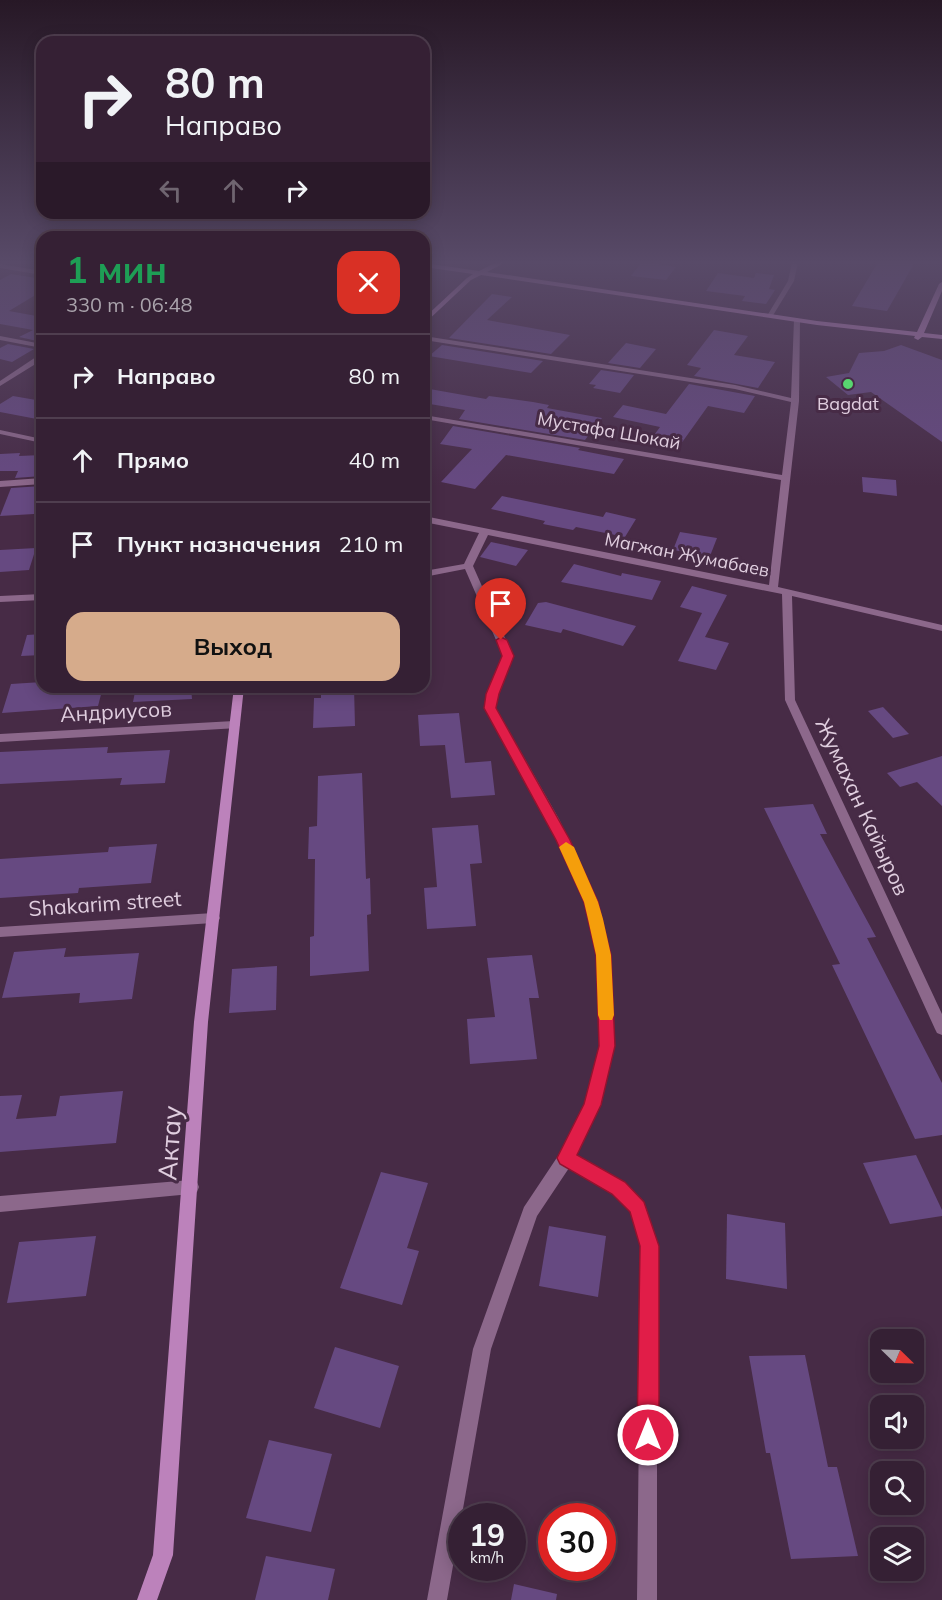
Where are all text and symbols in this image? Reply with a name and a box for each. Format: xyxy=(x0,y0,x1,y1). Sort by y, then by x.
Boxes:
text: 80 m xyxy=(165,56,265,109)
icon: right xyxy=(66,60,144,138)
text: Направо xyxy=(165,108,282,142)
icon: left xyxy=(154,174,187,207)
icon: ahead xyxy=(217,174,250,207)
icon: right xyxy=(280,174,313,207)
text: 1 мин xyxy=(66,247,167,292)
button: close xyxy=(337,251,400,314)
text: 330 m · 06:48 xyxy=(66,292,192,317)
icon: right xyxy=(66,360,99,393)
text: Направо xyxy=(117,362,215,390)
text: 80 m xyxy=(349,362,400,390)
marker: Bagdat xyxy=(841,377,855,391)
place label: Bagdat xyxy=(817,392,879,415)
street label: Мустафа Шокай xyxy=(536,407,682,454)
icon: ahead xyxy=(66,444,99,477)
text: Прямо xyxy=(117,446,189,474)
text: 40 m xyxy=(349,446,400,474)
street label: Магжан Жумабаев xyxy=(603,527,771,582)
icon: arrive xyxy=(66,528,99,561)
text: Пункт назначения xyxy=(117,530,321,558)
text: 210 m xyxy=(339,530,403,558)
pin xyxy=(475,578,526,640)
icon: arrive xyxy=(484,587,517,620)
button: Выход xyxy=(66,612,400,681)
street label: Андриусов xyxy=(59,695,172,727)
street label: Жумахан Кайыров xyxy=(810,714,915,899)
street label: Shakarim street xyxy=(28,885,182,921)
street label: Актау xyxy=(150,1104,189,1181)
north arrow xyxy=(870,1329,924,1383)
map controls xyxy=(870,1329,924,1581)
button: sound xyxy=(870,1395,924,1449)
position arrow xyxy=(616,1403,680,1467)
button: search xyxy=(870,1461,924,1515)
speed limit sign: 30 xyxy=(538,1503,616,1581)
text: 19 xyxy=(469,1516,505,1554)
button: layers xyxy=(870,1527,924,1581)
text: km/h xyxy=(470,1548,504,1567)

